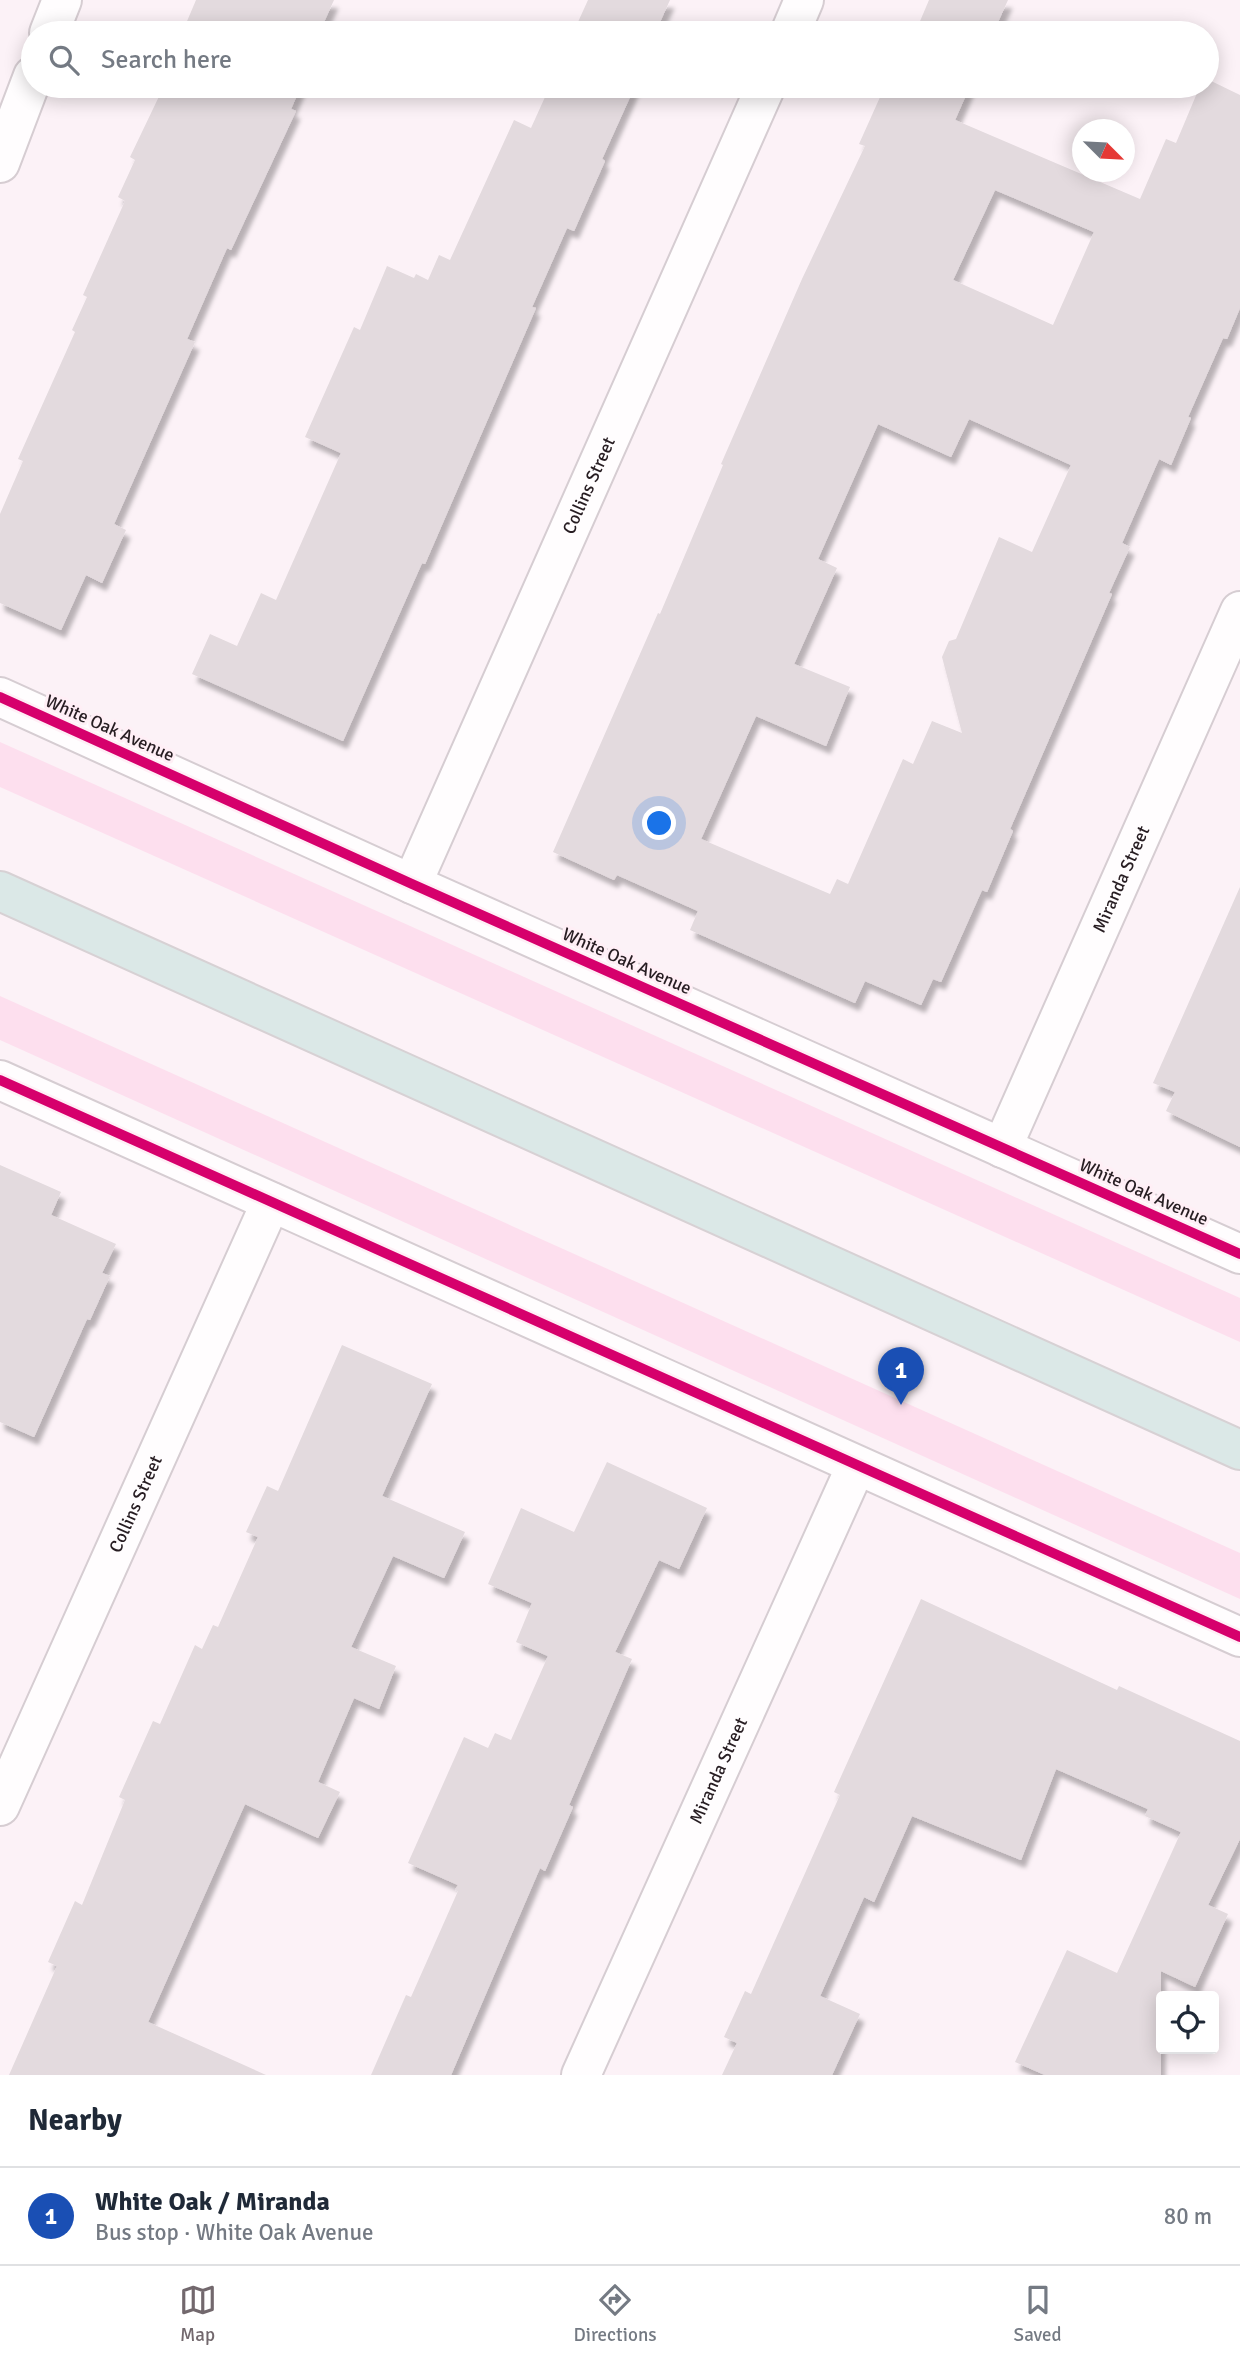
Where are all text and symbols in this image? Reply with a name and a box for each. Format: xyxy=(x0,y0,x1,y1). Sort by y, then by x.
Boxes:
search box xyxy=(21,21,1219,98)
icon: search xyxy=(45,41,83,79)
text: Search here xyxy=(101,44,232,76)
north arrow xyxy=(1072,119,1135,182)
street label: Collins Street xyxy=(558,433,620,537)
street label: White Oak Avenue xyxy=(42,690,178,766)
your location xyxy=(642,806,676,840)
street label: Miranda Street xyxy=(1088,822,1154,936)
street label: White Oak Avenue xyxy=(559,923,695,999)
street label: White Oak Avenue xyxy=(1076,1154,1212,1230)
pin: 1 xyxy=(878,1347,924,1405)
street label: Collins Street xyxy=(104,1452,167,1556)
street label: Miranda Street xyxy=(685,1714,752,1827)
map controls xyxy=(1156,1991,1219,2054)
button: locate xyxy=(1156,1991,1219,2054)
text: Nearby xyxy=(28,2102,122,2139)
text: White Oak / Miranda xyxy=(95,2186,330,2218)
text: 1 xyxy=(45,2202,57,2231)
text: 80 m xyxy=(1164,2202,1212,2231)
text: Bus stop · White Oak Avenue xyxy=(95,2218,373,2247)
tab: Map xyxy=(179,2281,217,2347)
tab: Directions xyxy=(574,2281,657,2347)
tab: Saved xyxy=(1014,2281,1061,2347)

